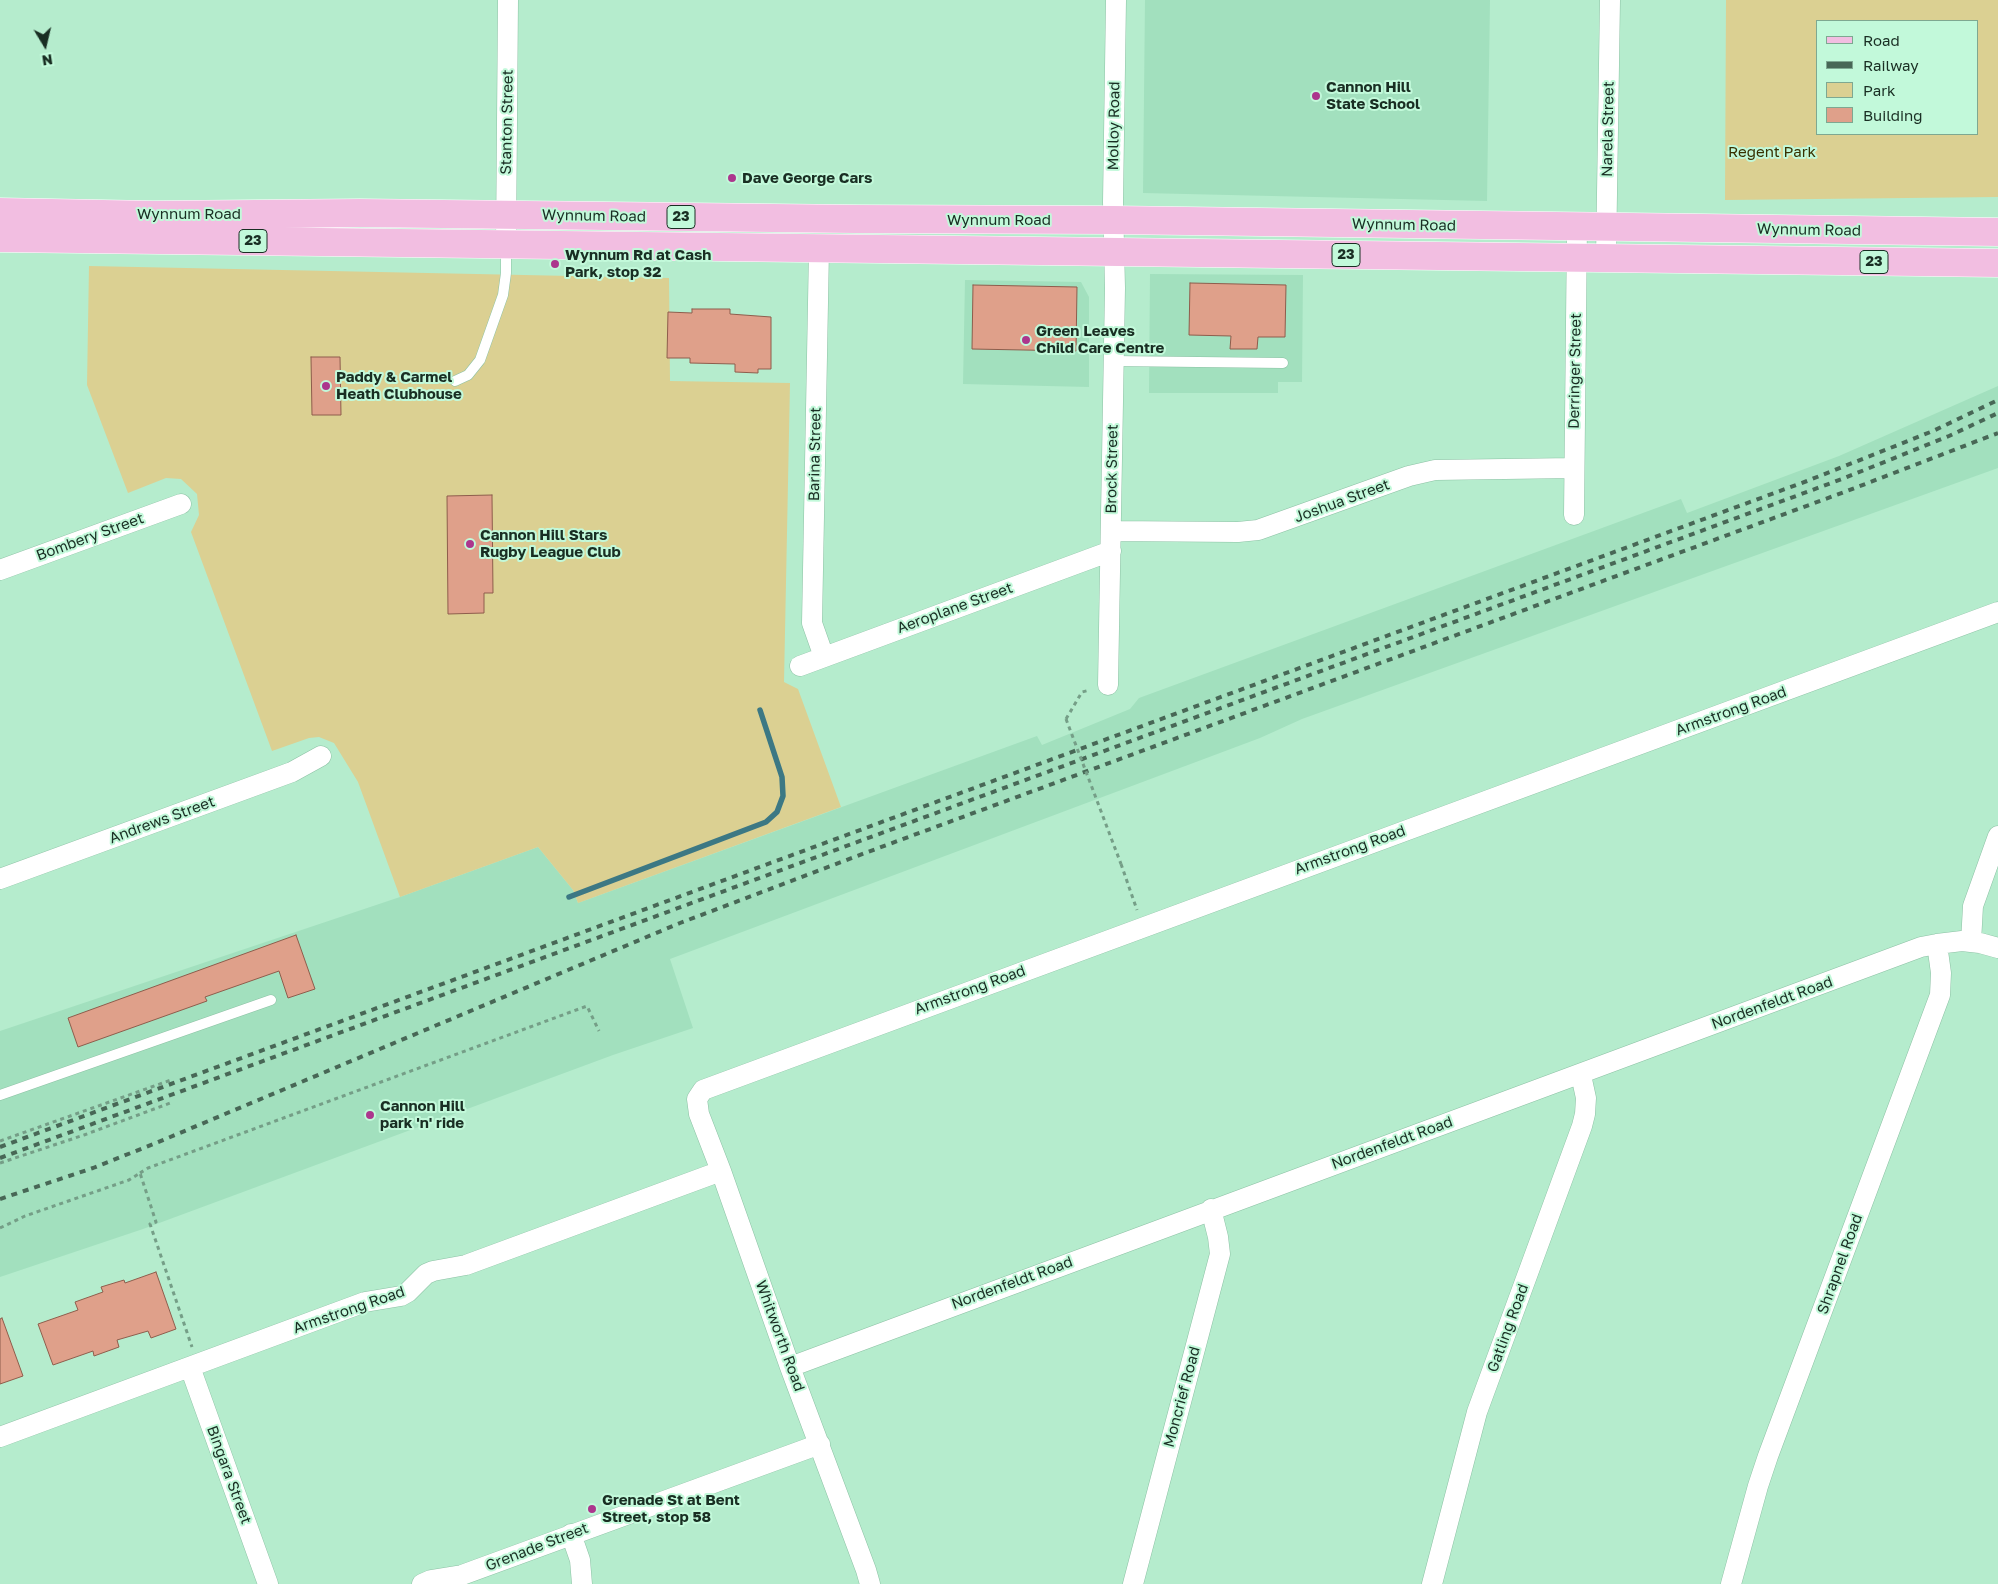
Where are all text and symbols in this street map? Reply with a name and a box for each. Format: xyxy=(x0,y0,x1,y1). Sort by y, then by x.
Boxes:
north arrow xyxy=(20,20,70,70)
legend xyxy=(1816,20,1978,135)
text: Road xyxy=(1863,31,1900,49)
text: N xyxy=(41,51,54,70)
text: Railway xyxy=(1863,56,1919,74)
street label: Stanton Street xyxy=(497,69,517,175)
place label: Cannon Hill State School xyxy=(1326,78,1420,113)
street label: Molloy Road xyxy=(1104,81,1124,171)
street label: Narela Street xyxy=(1598,81,1618,177)
text: Park xyxy=(1863,81,1895,99)
marker: Cannon Hill State School xyxy=(1310,90,1322,102)
text: Building xyxy=(1863,106,1923,124)
park label: Regent Park xyxy=(1728,143,1816,161)
place label: Dave George Cars xyxy=(742,169,872,187)
marker: Dave George Cars xyxy=(726,172,738,184)
street label: Wynnum Road xyxy=(137,205,241,223)
street label: Wynnum Road xyxy=(542,206,646,226)
road number: 23 xyxy=(667,206,695,228)
street label: Wynnum Road xyxy=(947,211,1051,229)
street label: Wynnum Road xyxy=(1352,215,1456,235)
street label: Wynnum Road xyxy=(1757,220,1861,240)
road number: 23 xyxy=(239,230,267,252)
road number: 23 xyxy=(1332,244,1360,266)
place label: Wynnum Rd at Cash Park, stop 32 xyxy=(565,246,711,281)
road number: 23 xyxy=(1860,250,1888,274)
marker: Wynnum Rd at Cash Park, stop 32 xyxy=(549,258,561,270)
street label: Derringer Street xyxy=(1565,313,1585,429)
place label: Green Leaves Child Care Centre xyxy=(1036,322,1164,357)
marker: Green Leaves Child Care Centre xyxy=(1020,334,1032,346)
place label: Paddy & Carmel Heath Clubhouse xyxy=(336,368,462,403)
marker: Paddy & Carmel Heath Clubhouse xyxy=(320,380,332,392)
street label: Barina Street xyxy=(805,407,825,501)
street label: Brock Street xyxy=(1102,424,1122,514)
street label: Joshua Street xyxy=(1292,475,1392,527)
street label: Bombery Street xyxy=(34,509,146,565)
place label: Cannon Hill Stars Rugby League Club xyxy=(480,526,621,561)
marker: Cannon Hill Stars Rugby League Club xyxy=(464,538,476,550)
street label: Aeroplane Street xyxy=(895,579,1015,637)
street label: Armstrong Road xyxy=(1673,683,1789,739)
street label: Andrews Street xyxy=(107,793,217,847)
street label: Armstrong Road xyxy=(1292,822,1408,878)
street label: Armstrong Road xyxy=(912,962,1028,1018)
street label: Nordenfeldt Road xyxy=(1709,973,1835,1033)
place label: Cannon Hill park 'n' ride xyxy=(380,1097,465,1132)
marker: Cannon Hill park 'n' ride xyxy=(364,1109,376,1121)
street label: Nordenfeldt Road xyxy=(1329,1113,1455,1173)
street label: Shrapnel Road xyxy=(1814,1211,1866,1317)
street label: Nordenfeldt Road xyxy=(949,1253,1075,1313)
street label: Whitworth Road xyxy=(752,1278,808,1394)
street label: Gatling Road xyxy=(1484,1281,1532,1375)
street label: Armstrong Road xyxy=(291,1282,407,1338)
street label: Moncrief Road xyxy=(1160,1345,1204,1449)
street label: Bingara Street xyxy=(203,1423,255,1527)
place label: Grenade St at Bent Street, stop 58 xyxy=(602,1491,740,1526)
marker: Grenade St at Bent Street, stop 58 xyxy=(586,1503,598,1515)
street label: Grenade Street xyxy=(483,1519,591,1575)

